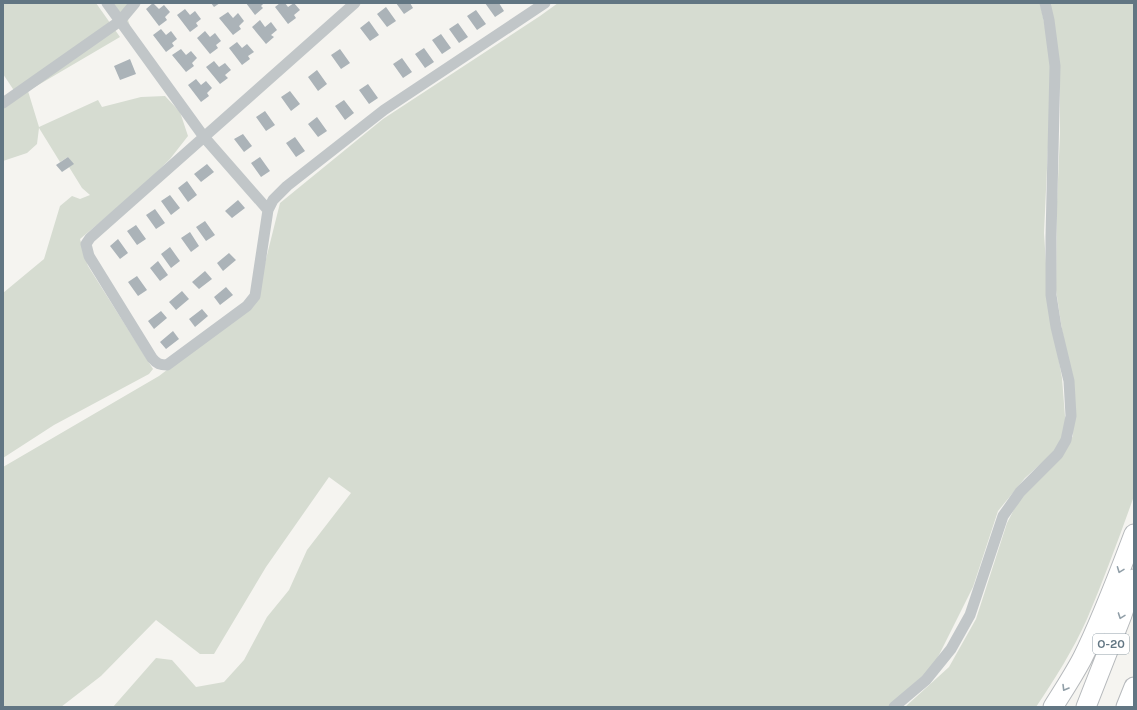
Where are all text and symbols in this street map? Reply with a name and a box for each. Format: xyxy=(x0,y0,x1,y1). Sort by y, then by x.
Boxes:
one-way arrow xyxy=(1117,567,1125,574)
one-way arrow xyxy=(1118,613,1126,620)
road number: O-20 xyxy=(1093,634,1129,654)
one-way arrow xyxy=(1062,684,1070,691)

